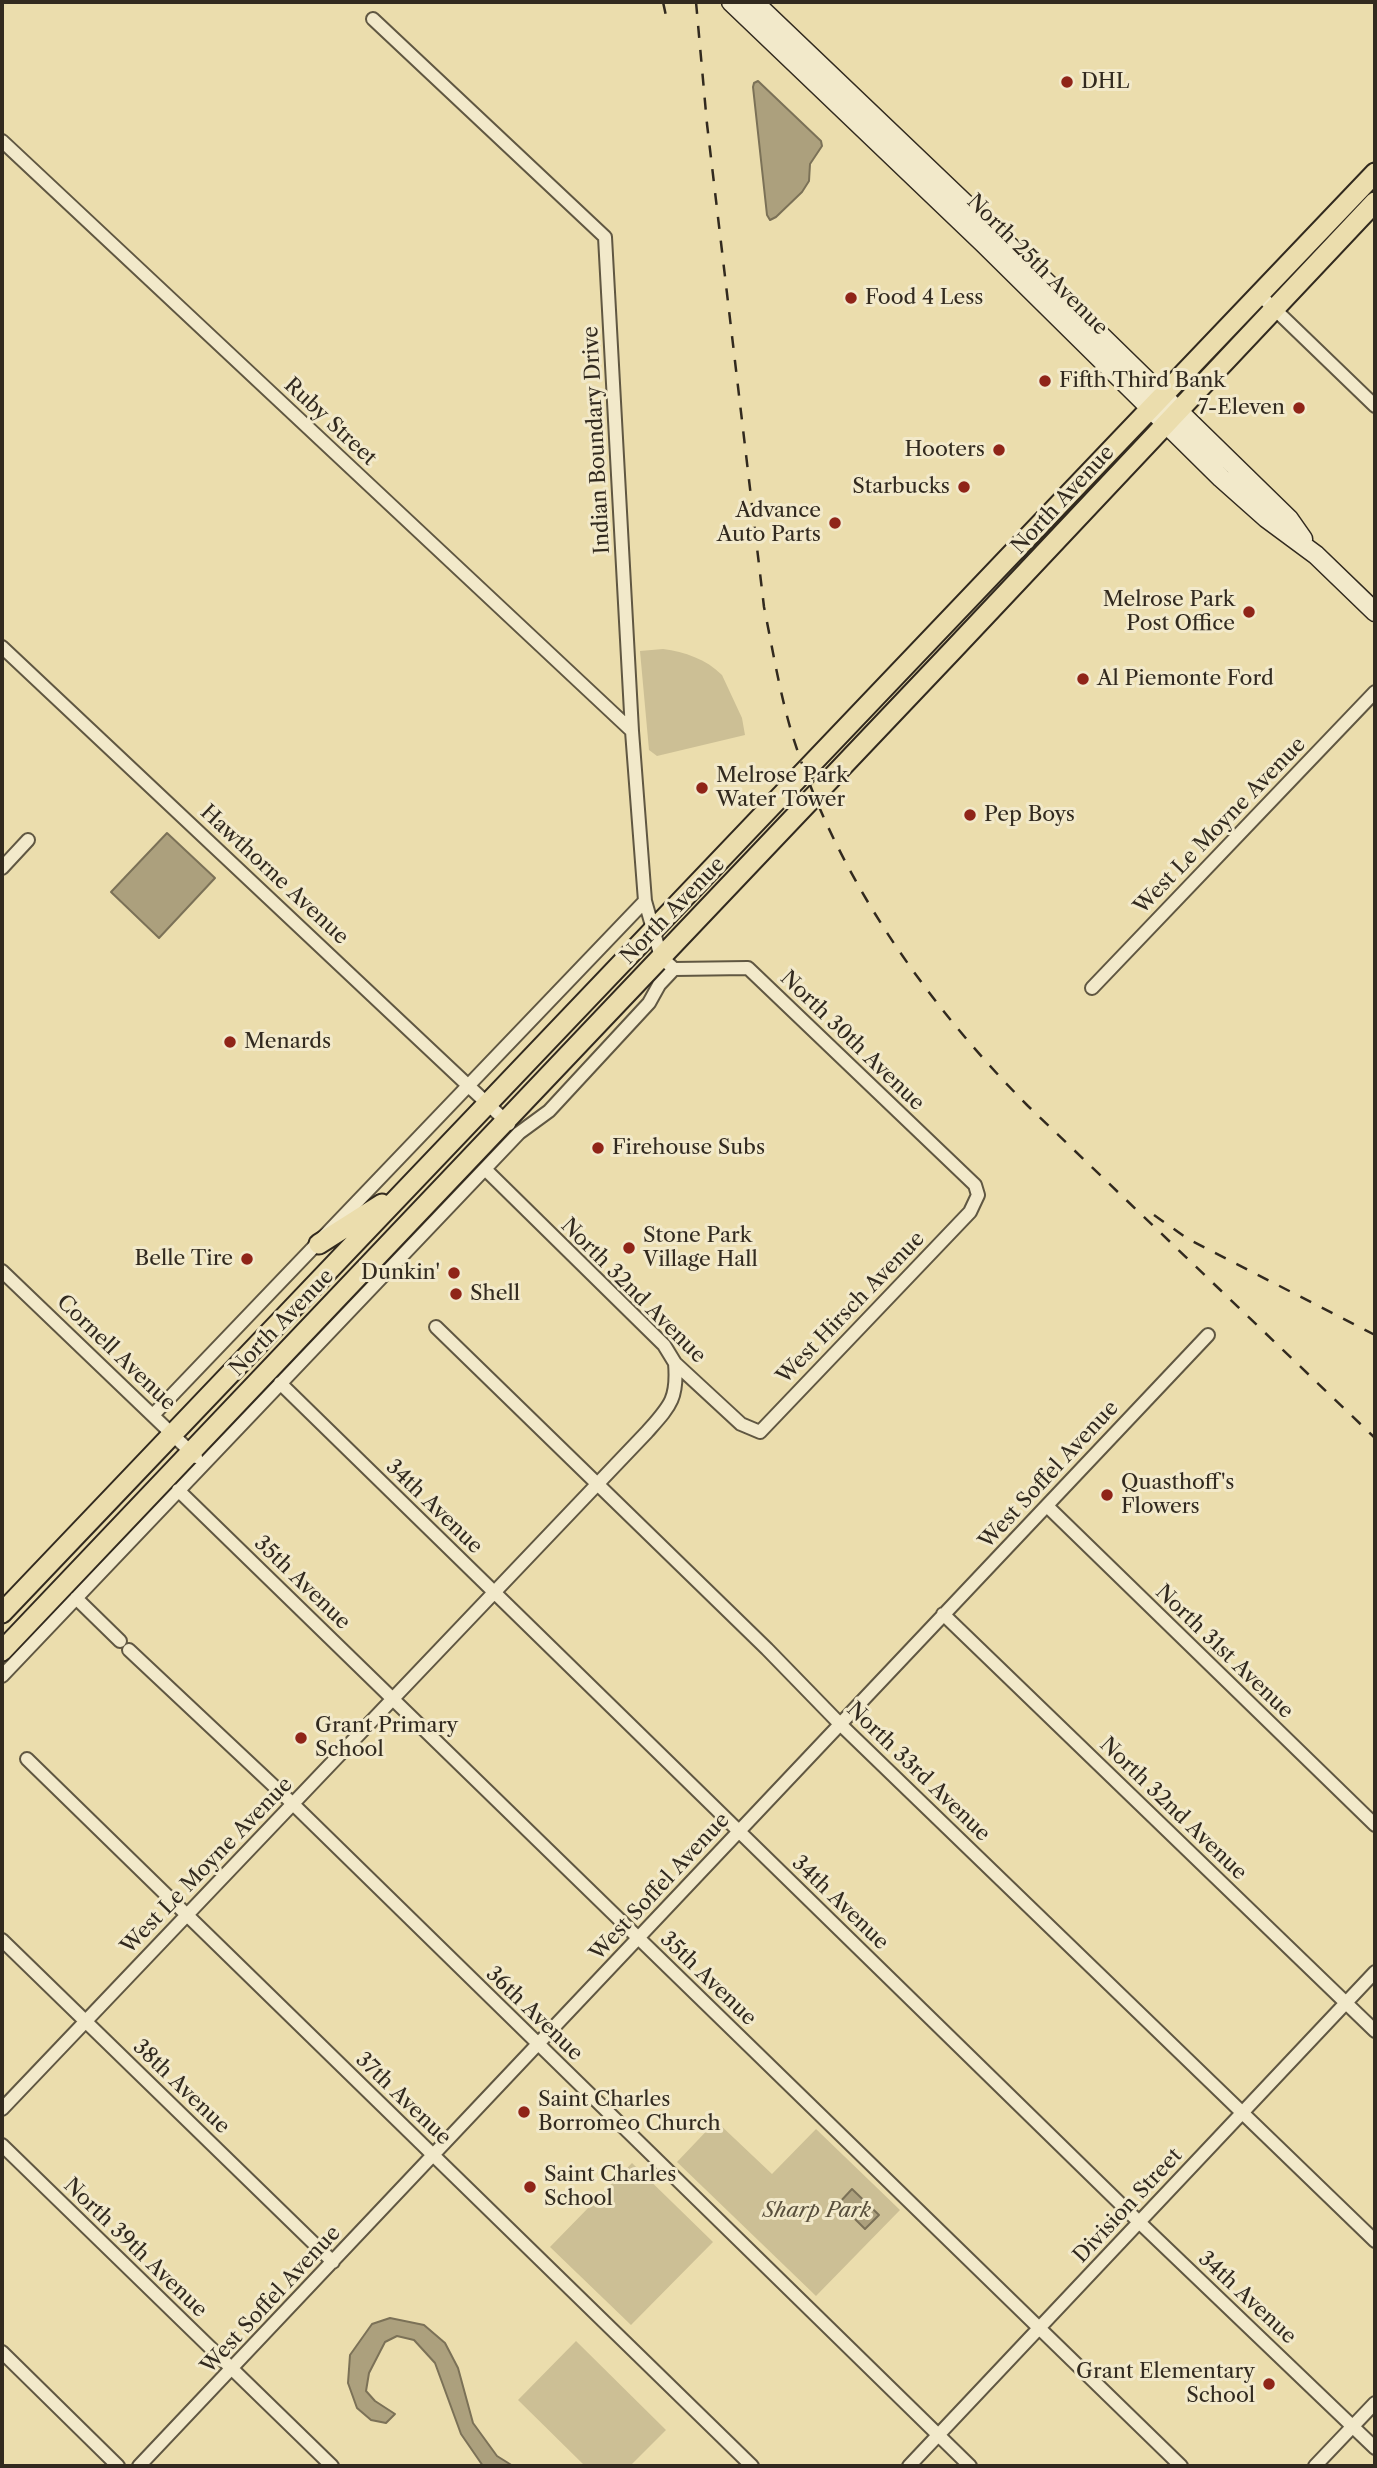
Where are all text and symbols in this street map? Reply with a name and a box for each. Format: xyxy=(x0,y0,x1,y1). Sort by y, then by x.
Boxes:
place label: DHL xyxy=(1081,69,1130,95)
marker: DHL xyxy=(1059,74,1075,90)
street label: North 25th Avenue xyxy=(961,189,1113,341)
place label: Food 4 Less xyxy=(865,285,983,311)
marker: Food 4 Less xyxy=(843,290,859,306)
street label: Indian Boundary Drive xyxy=(578,325,616,555)
place label: Fifth Third Bank xyxy=(1059,368,1225,394)
street label: Ruby Street xyxy=(279,373,381,471)
marker: Fifth Third Bank xyxy=(1037,373,1053,389)
place label: 7-Eleven xyxy=(1198,395,1285,421)
marker: 7-Eleven xyxy=(1291,400,1307,416)
place label: Hooters xyxy=(905,437,985,463)
street label: North Avenue xyxy=(1006,440,1120,560)
marker: Hooters xyxy=(991,442,1007,458)
place label: Starbucks xyxy=(852,474,950,500)
marker: Starbucks xyxy=(956,479,972,495)
place label: Advance Auto Parts xyxy=(717,498,821,548)
marker: Advance Auto Parts xyxy=(827,515,843,531)
place label: Melrose Park Post Office xyxy=(1103,587,1235,637)
marker: Melrose Park Post Office xyxy=(1241,604,1257,620)
place label: Al Piemonte Ford xyxy=(1097,666,1274,692)
marker: Al Piemonte Ford xyxy=(1075,671,1091,687)
street label: West Le Moyne Avenue xyxy=(1129,732,1311,920)
place label: Melrose Park Water Tower xyxy=(716,763,848,813)
marker: Melrose Park Water Tower xyxy=(694,780,710,796)
street label: Hawthorne Avenue xyxy=(195,800,353,950)
place label: Pep Boys xyxy=(984,802,1075,828)
marker: Pep Boys xyxy=(962,807,978,823)
street label: North Avenue xyxy=(616,852,730,970)
street label: North 30th Avenue xyxy=(775,966,929,1116)
place label: Menards xyxy=(244,1029,331,1055)
marker: Menards xyxy=(222,1034,238,1050)
place label: Firehouse Subs xyxy=(612,1135,765,1161)
marker: Firehouse Subs xyxy=(590,1140,606,1156)
street label: North 32nd Avenue xyxy=(555,1213,711,1369)
place label: Stone Park Village Hall xyxy=(643,1223,758,1273)
street label: West Hirsch Avenue xyxy=(772,1227,930,1389)
marker: Stone Park Village Hall xyxy=(621,1240,637,1256)
place label: Belle Tire xyxy=(135,1246,233,1272)
marker: Belle Tire xyxy=(239,1251,255,1267)
place label: Dunkin' xyxy=(361,1260,440,1286)
street label: North Avenue xyxy=(225,1264,339,1382)
marker: Dunkin' xyxy=(446,1265,462,1281)
place label: Shell xyxy=(470,1281,520,1307)
marker: Shell xyxy=(448,1286,464,1302)
street label: Cornell Avenue xyxy=(51,1290,181,1416)
street label: West Soffel Avenue xyxy=(974,1396,1124,1554)
street label: 34th Avenue xyxy=(380,1455,488,1559)
place label: Quasthoff's Flowers xyxy=(1121,1470,1234,1520)
marker: Quasthoff's Flowers xyxy=(1099,1487,1115,1503)
street label: 35th Avenue xyxy=(249,1531,355,1635)
street label: North 31st Avenue xyxy=(1150,1580,1298,1724)
street label: North 33rd Avenue xyxy=(841,1697,995,1847)
place label: Grant Primary School xyxy=(315,1713,458,1763)
marker: Grant Primary School xyxy=(293,1730,309,1746)
street label: North 32nd Avenue xyxy=(1094,1732,1252,1886)
street label: West Le Moyne Avenue xyxy=(116,1772,298,1960)
street label: West Soffel Avenue xyxy=(585,1808,735,1966)
street label: 34th Avenue xyxy=(786,1851,894,1955)
street label: 35th Avenue xyxy=(655,1927,761,2031)
street label: 36th Avenue xyxy=(480,1962,588,2066)
street label: 38th Avenue xyxy=(127,2035,235,2139)
street label: 37th Avenue xyxy=(350,2047,456,2151)
place label: Saint Charles Borromeo Church xyxy=(538,2087,721,2137)
marker: Saint Charles Borromeo Church xyxy=(516,2104,532,2120)
street label: Division Street xyxy=(1068,2143,1188,2269)
place label: Saint Charles School xyxy=(544,2162,677,2212)
street label: North 39th Avenue xyxy=(58,2173,212,2323)
marker: Saint Charles School xyxy=(522,2179,538,2195)
park label: Sharp Park xyxy=(763,2198,871,2224)
street label: West Soffel Avenue xyxy=(196,2221,346,2379)
street label: 34th Avenue xyxy=(1193,2246,1301,2350)
place label: Grant Elementary School xyxy=(1076,2359,1255,2409)
marker: Grant Elementary School xyxy=(1261,2376,1277,2392)

